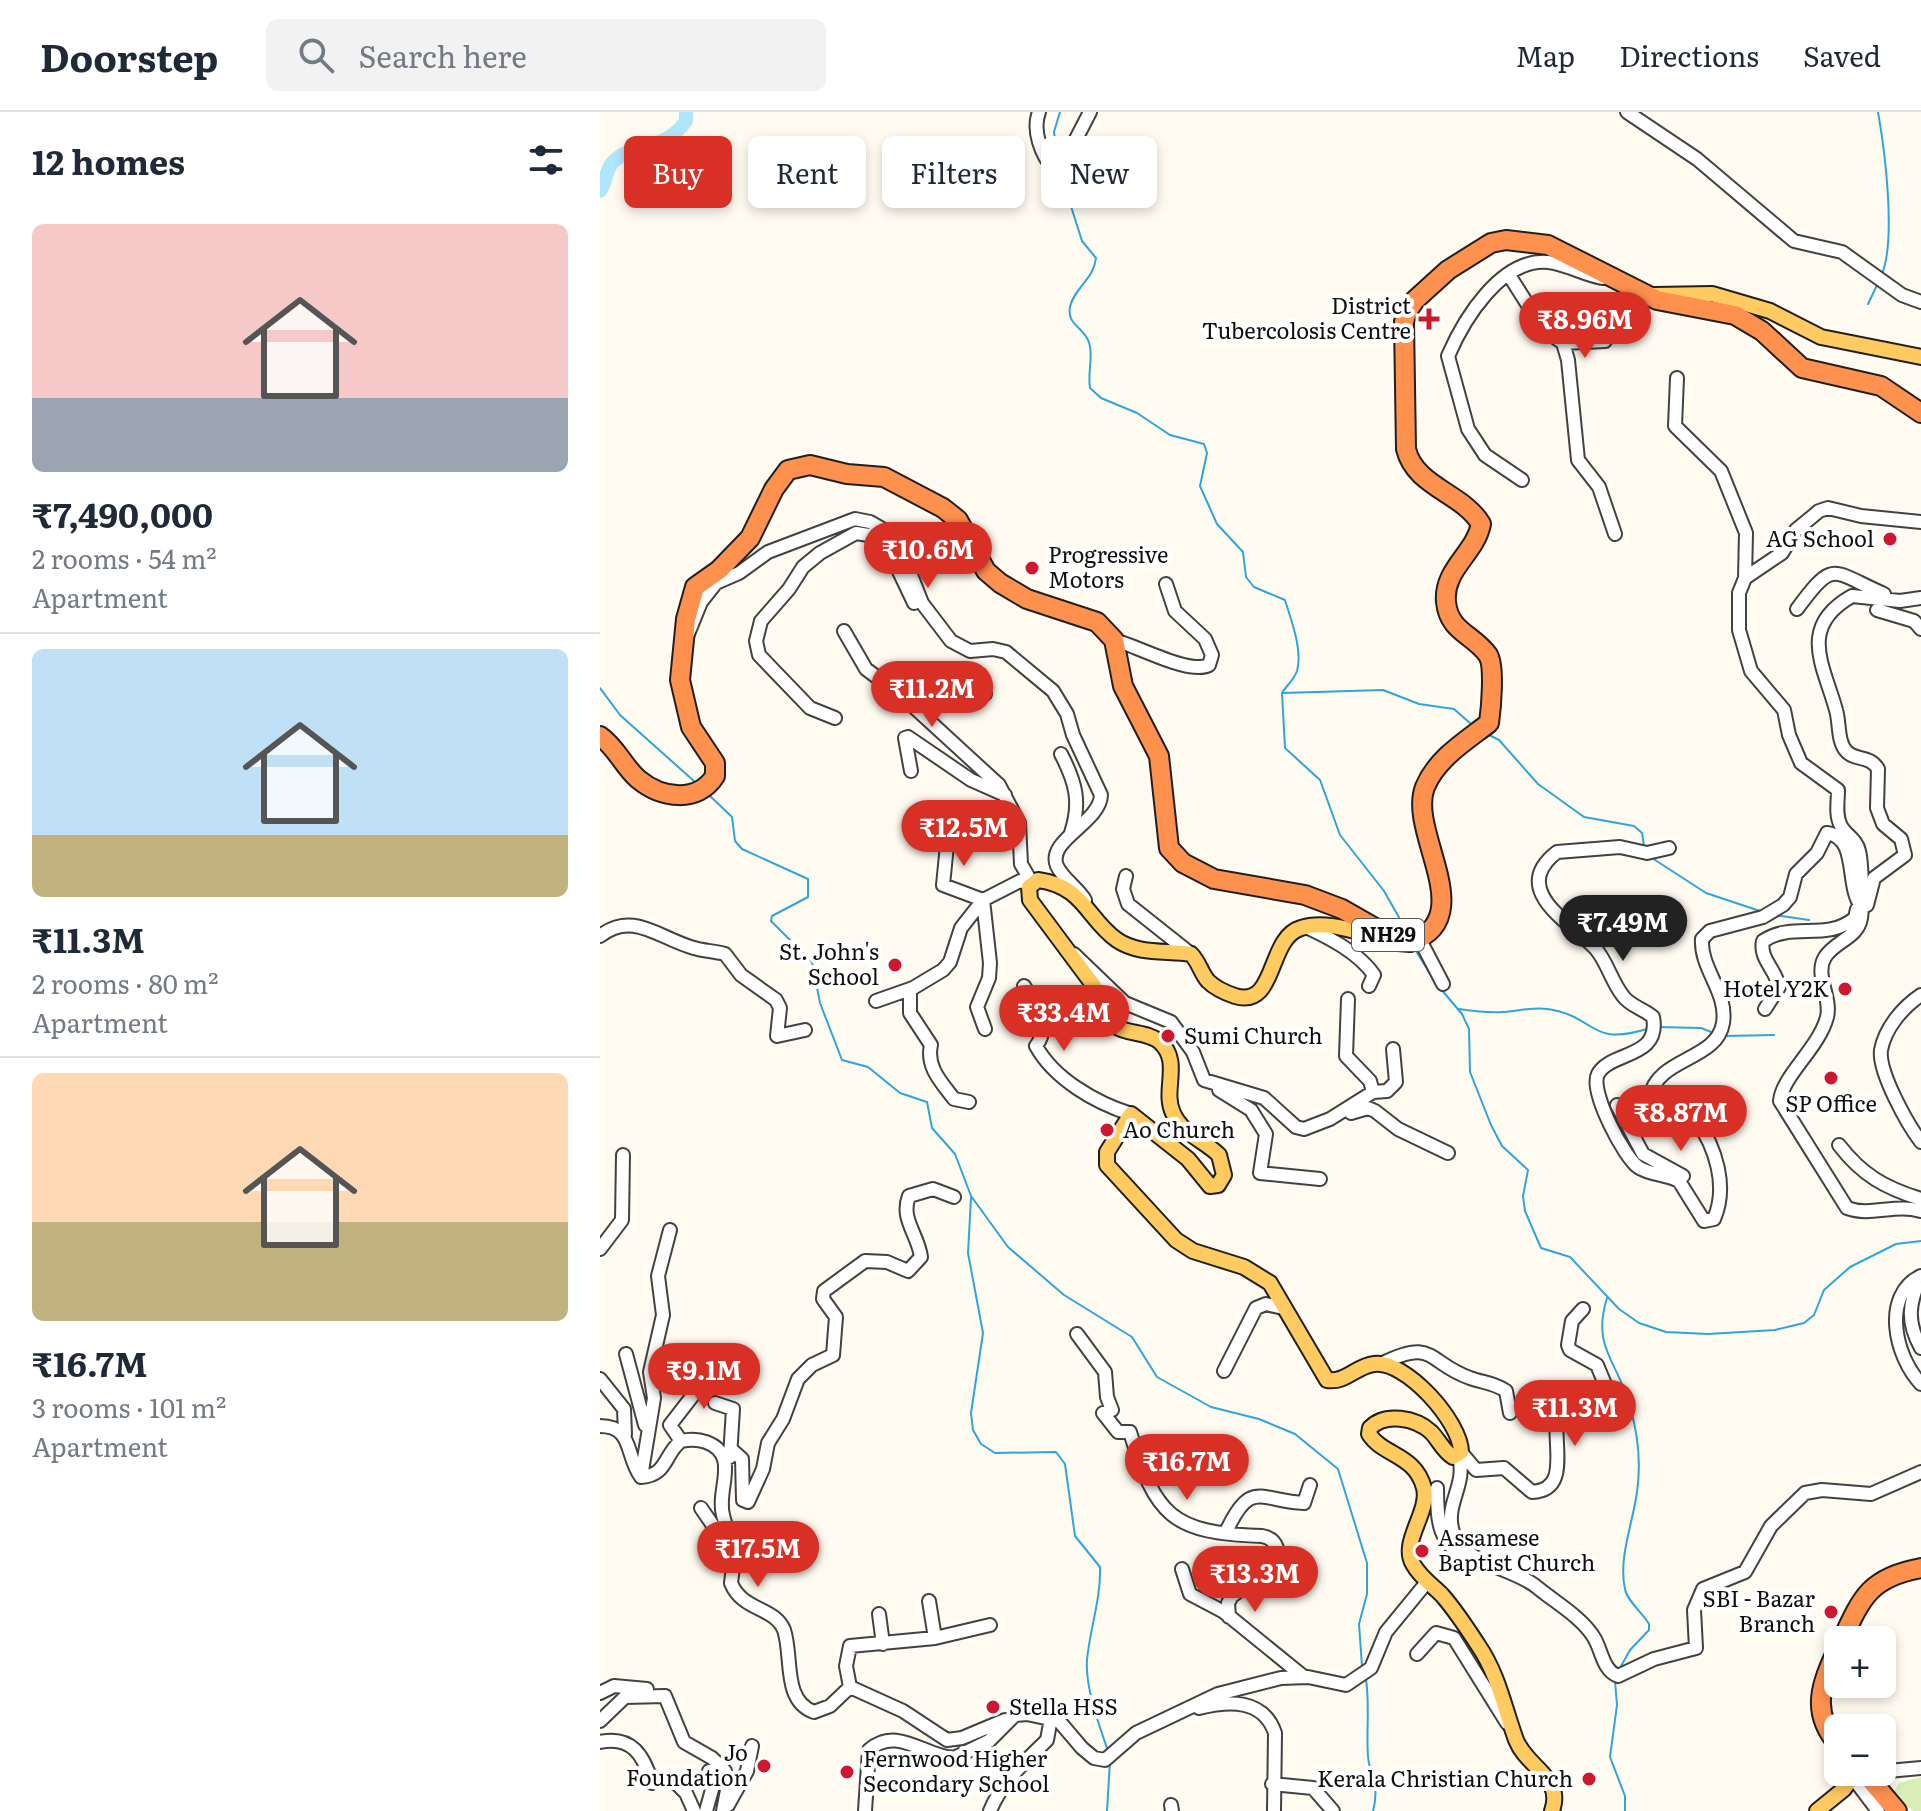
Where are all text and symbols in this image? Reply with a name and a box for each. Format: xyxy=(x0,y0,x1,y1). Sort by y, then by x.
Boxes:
search box xyxy=(266,19,826,91)
text: Doorstep xyxy=(40,27,218,84)
icon: search xyxy=(294,33,338,77)
text: Search here xyxy=(358,33,527,77)
text: Map xyxy=(1516,34,1575,76)
text: Directions xyxy=(1619,34,1759,76)
text: Saved xyxy=(1803,34,1881,76)
text: 12 homes xyxy=(32,135,185,185)
chip: Buy xyxy=(624,136,732,208)
chip: Rent xyxy=(748,136,866,208)
chip: Filters xyxy=(882,136,1025,208)
chip: New xyxy=(1041,136,1157,208)
icon: filters xyxy=(524,138,568,182)
icon: home xyxy=(228,276,372,420)
place label: District Tubercolosis Centre xyxy=(1202,288,1411,346)
pin: ₹8.96M xyxy=(1520,292,1650,360)
text: ₹8.96M xyxy=(1537,298,1633,337)
marker: District Tubercolosis Centre xyxy=(1418,308,1440,330)
text: ₹7,490,000 xyxy=(32,488,213,538)
place label: AG School xyxy=(1766,521,1874,554)
pin: ₹10.6M xyxy=(863,522,993,590)
text: ₹10.6M xyxy=(882,528,974,567)
marker: AG School xyxy=(1881,530,1899,548)
place label: Progressive Motors xyxy=(1048,537,1168,595)
text: 2 rooms · 54 m² xyxy=(32,538,217,577)
marker: Progressive Motors xyxy=(1023,559,1041,577)
text: Apartment xyxy=(32,577,168,616)
pin: ₹11.2M xyxy=(867,661,997,729)
text: ₹11.2M xyxy=(889,667,975,706)
icon: home xyxy=(228,701,372,845)
pin: ₹12.5M xyxy=(899,800,1029,868)
text: ₹12.5M xyxy=(919,806,1009,845)
pin: ₹7.49M xyxy=(1558,895,1688,963)
text: ₹7.49M xyxy=(1577,901,1669,940)
text: ₹11.3M xyxy=(32,913,145,963)
road number: NH29 xyxy=(1352,919,1424,951)
place label: St. John's School xyxy=(779,934,879,992)
marker: St. John's School xyxy=(886,956,904,974)
text: 2 rooms · 80 m² xyxy=(32,963,219,1002)
place label: Hotel Y2K xyxy=(1723,971,1829,1004)
marker: Hotel Y2K xyxy=(1836,980,1854,998)
pin: ₹33.4M xyxy=(999,985,1129,1053)
text: ₹33.4M xyxy=(1017,991,1111,1030)
text: Apartment xyxy=(32,1002,168,1041)
place label: Sumi Church xyxy=(1184,1018,1323,1051)
marker: Sumi Church xyxy=(1159,1027,1177,1045)
marker: SP Office xyxy=(1822,1069,1840,1087)
pin: ₹8.87M xyxy=(1616,1085,1746,1153)
place label: SP Office xyxy=(1785,1086,1877,1119)
text: ₹8.87M xyxy=(1634,1091,1728,1130)
place label: Ao Church xyxy=(1123,1112,1235,1145)
marker: Ao Church xyxy=(1098,1121,1116,1139)
icon: home xyxy=(228,1125,372,1269)
text: ₹16.7M xyxy=(32,1337,148,1387)
pin: ₹9.1M xyxy=(648,1343,760,1411)
text: ₹9.1M xyxy=(666,1349,742,1388)
pin: ₹11.3M xyxy=(1510,1380,1640,1448)
text: ₹11.3M xyxy=(1532,1386,1618,1425)
text: 3 rooms · 101 m² xyxy=(32,1387,226,1426)
text: Apartment xyxy=(32,1426,168,1465)
pin: ₹16.7M xyxy=(1122,1434,1252,1502)
text: ₹16.7M xyxy=(1143,1440,1231,1479)
place label: Assamese Baptist Church xyxy=(1438,1520,1595,1578)
pin: ₹17.5M xyxy=(693,1521,823,1589)
text: ₹17.5M xyxy=(715,1527,801,1566)
marker: Assamese Baptist Church xyxy=(1413,1542,1431,1560)
pin: ₹13.3M xyxy=(1190,1546,1320,1614)
text: ₹13.3M xyxy=(1210,1552,1300,1591)
place label: SBI - Bazar Branch xyxy=(1703,1581,1816,1639)
marker: SBI - Bazar Branch xyxy=(1822,1603,1840,1621)
map controls xyxy=(1824,1626,1896,1786)
button: + xyxy=(1824,1626,1896,1698)
place label: Stella HSS xyxy=(1009,1689,1118,1722)
marker: Stella HSS xyxy=(984,1698,1002,1716)
button: − xyxy=(1824,1714,1896,1786)
place label: Jo Foundation xyxy=(626,1735,748,1793)
place label: Fernwood Higher Secondary School xyxy=(863,1741,1049,1799)
marker: Jo Foundation xyxy=(755,1757,773,1775)
place label: Kerala Christian Church xyxy=(1317,1761,1573,1794)
marker: Fernwood Higher Secondary School xyxy=(838,1763,856,1781)
marker: Kerala Christian Church xyxy=(1580,1770,1598,1788)

